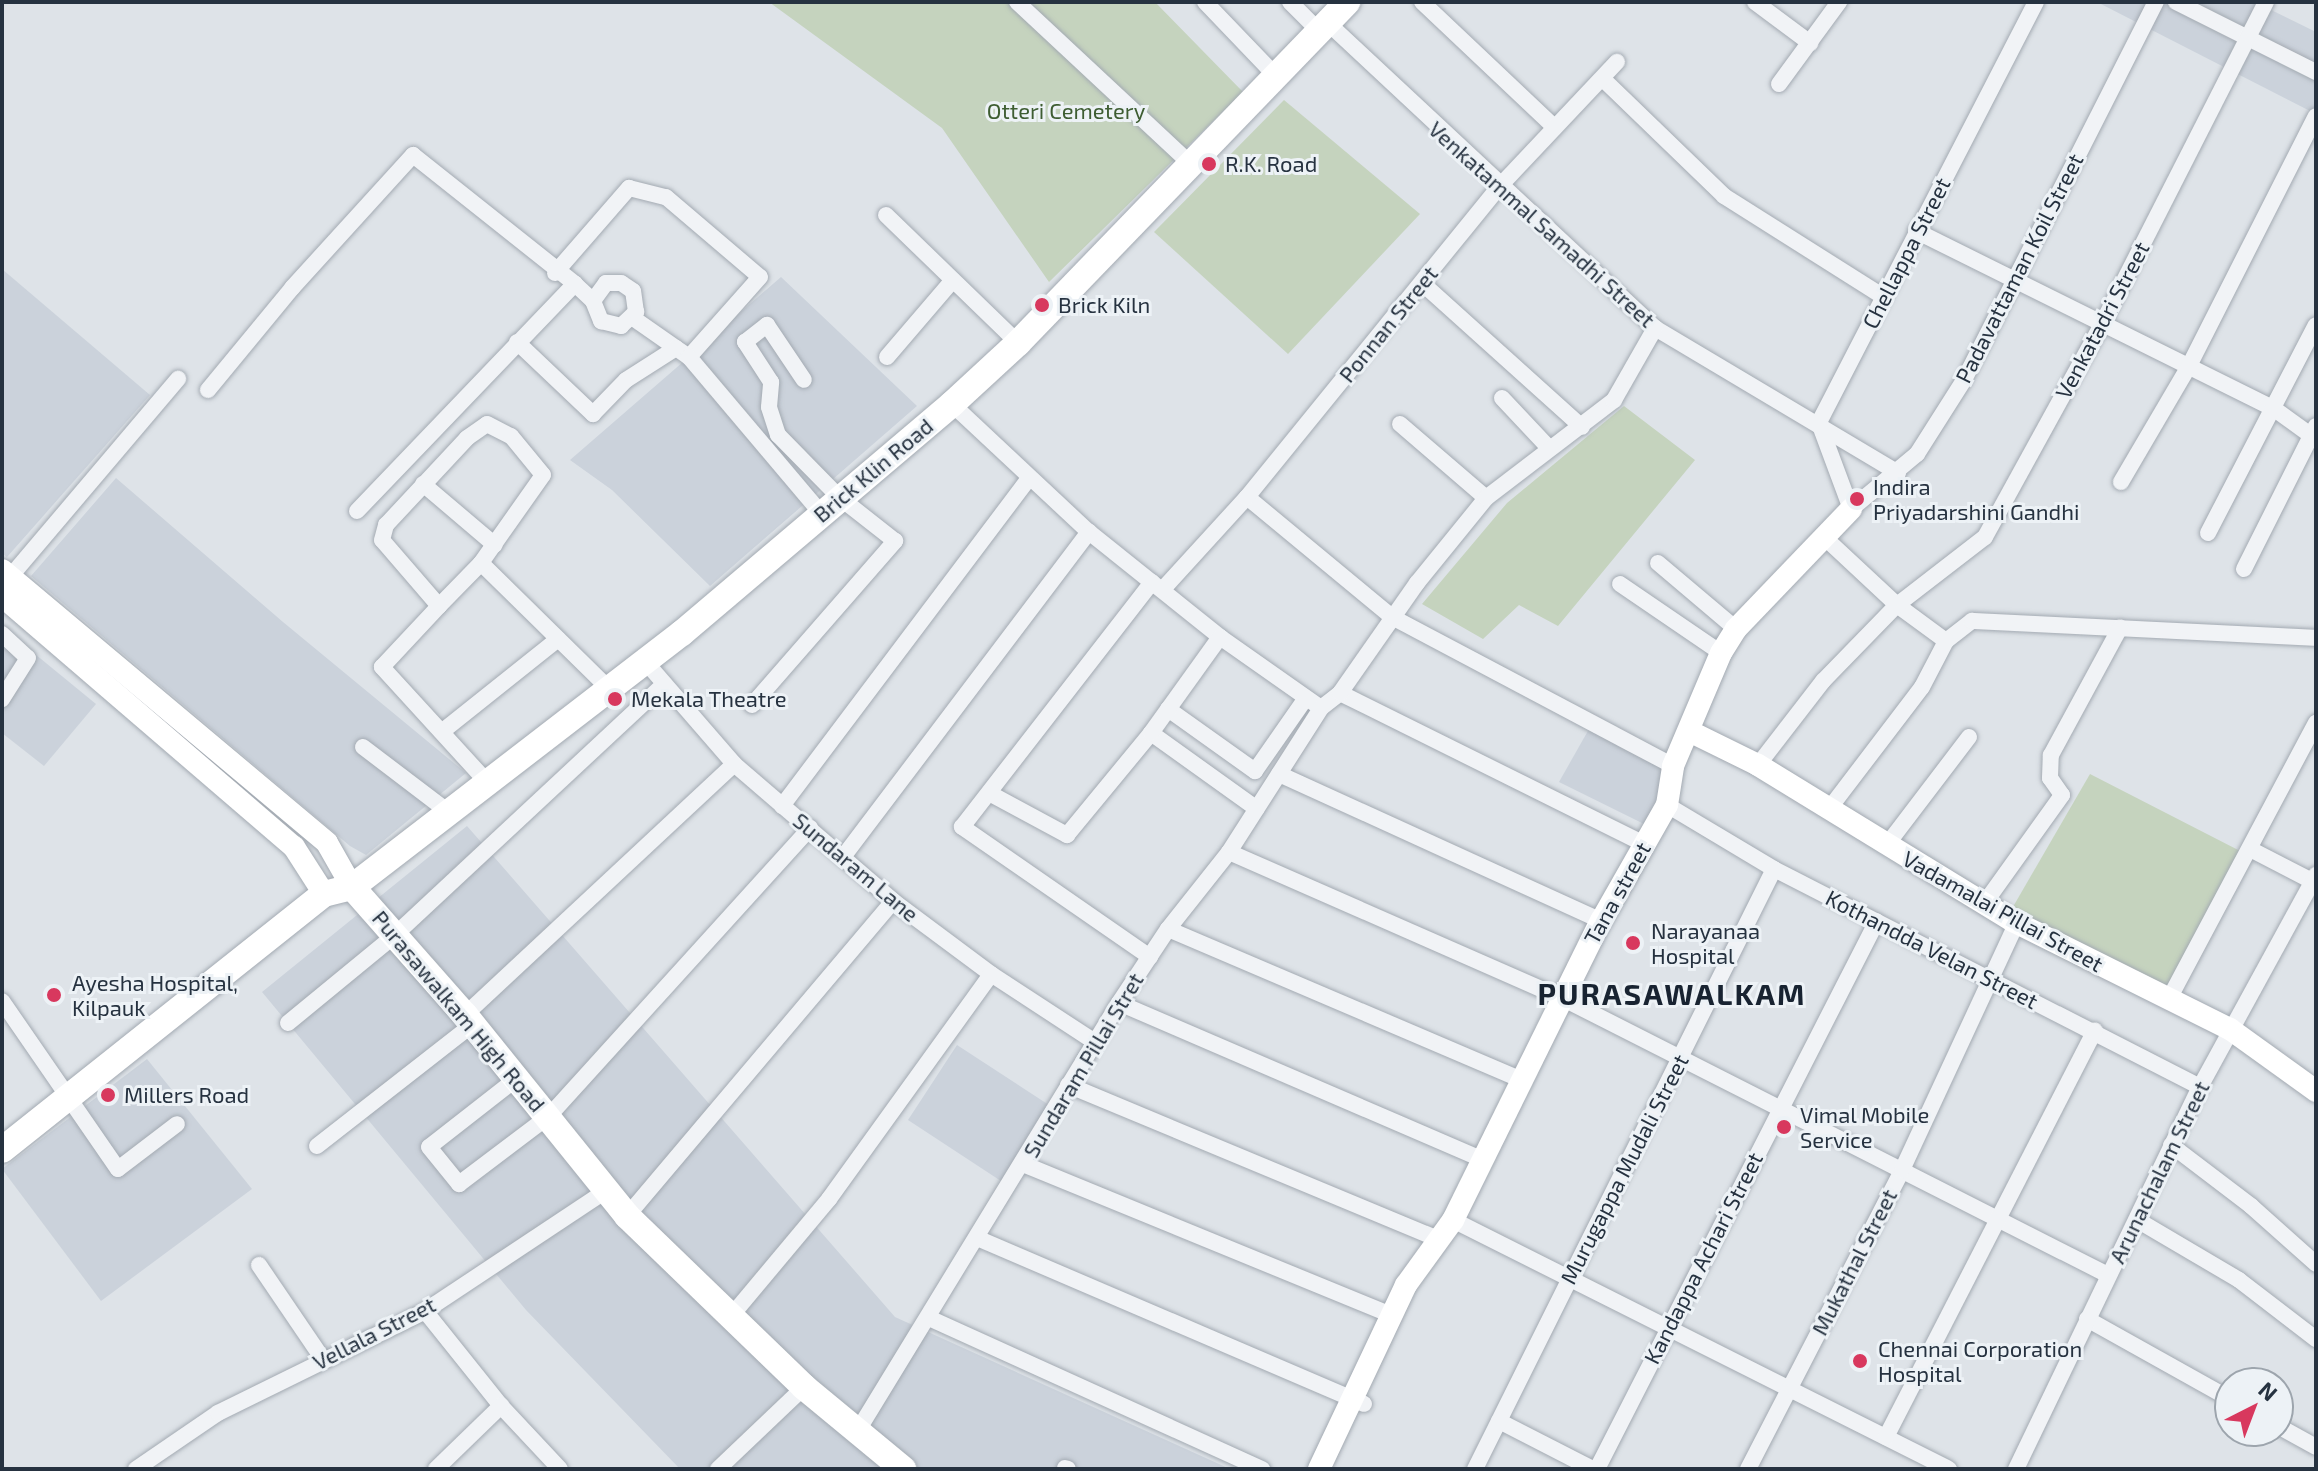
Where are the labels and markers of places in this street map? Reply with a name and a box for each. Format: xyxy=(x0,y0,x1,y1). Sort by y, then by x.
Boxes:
place label: R.K. Road xyxy=(1225,151,1317,177)
marker: R.K. Road xyxy=(1200,155,1218,173)
place label: Brick Kiln xyxy=(1058,292,1151,318)
marker: Brick Kiln xyxy=(1033,296,1051,314)
place label: Indira Priyadarshini Gandhi xyxy=(1873,473,2079,524)
marker: Indira Priyadarshini Gandhi xyxy=(1848,490,1866,508)
place label: Mekala Theatre xyxy=(631,686,787,712)
marker: Mekala Theatre xyxy=(606,690,624,708)
place label: Narayanaa Hospital xyxy=(1651,917,1760,968)
marker: Narayanaa Hospital xyxy=(1622,932,1644,954)
place label: Ayesha Hospital, Kilpauk xyxy=(72,969,238,1020)
marker: Ayesha Hospital, Kilpauk xyxy=(43,984,65,1006)
place label: Millers Road xyxy=(124,1082,249,1108)
marker: Millers Road xyxy=(99,1086,117,1104)
place label: Vimal Mobile Service xyxy=(1800,1101,1930,1152)
marker: Vimal Mobile Service xyxy=(1775,1118,1793,1136)
place label: Chennai Corporation Hospital xyxy=(1878,1335,2082,1386)
marker: Chennai Corporation Hospital xyxy=(1849,1350,1871,1372)

